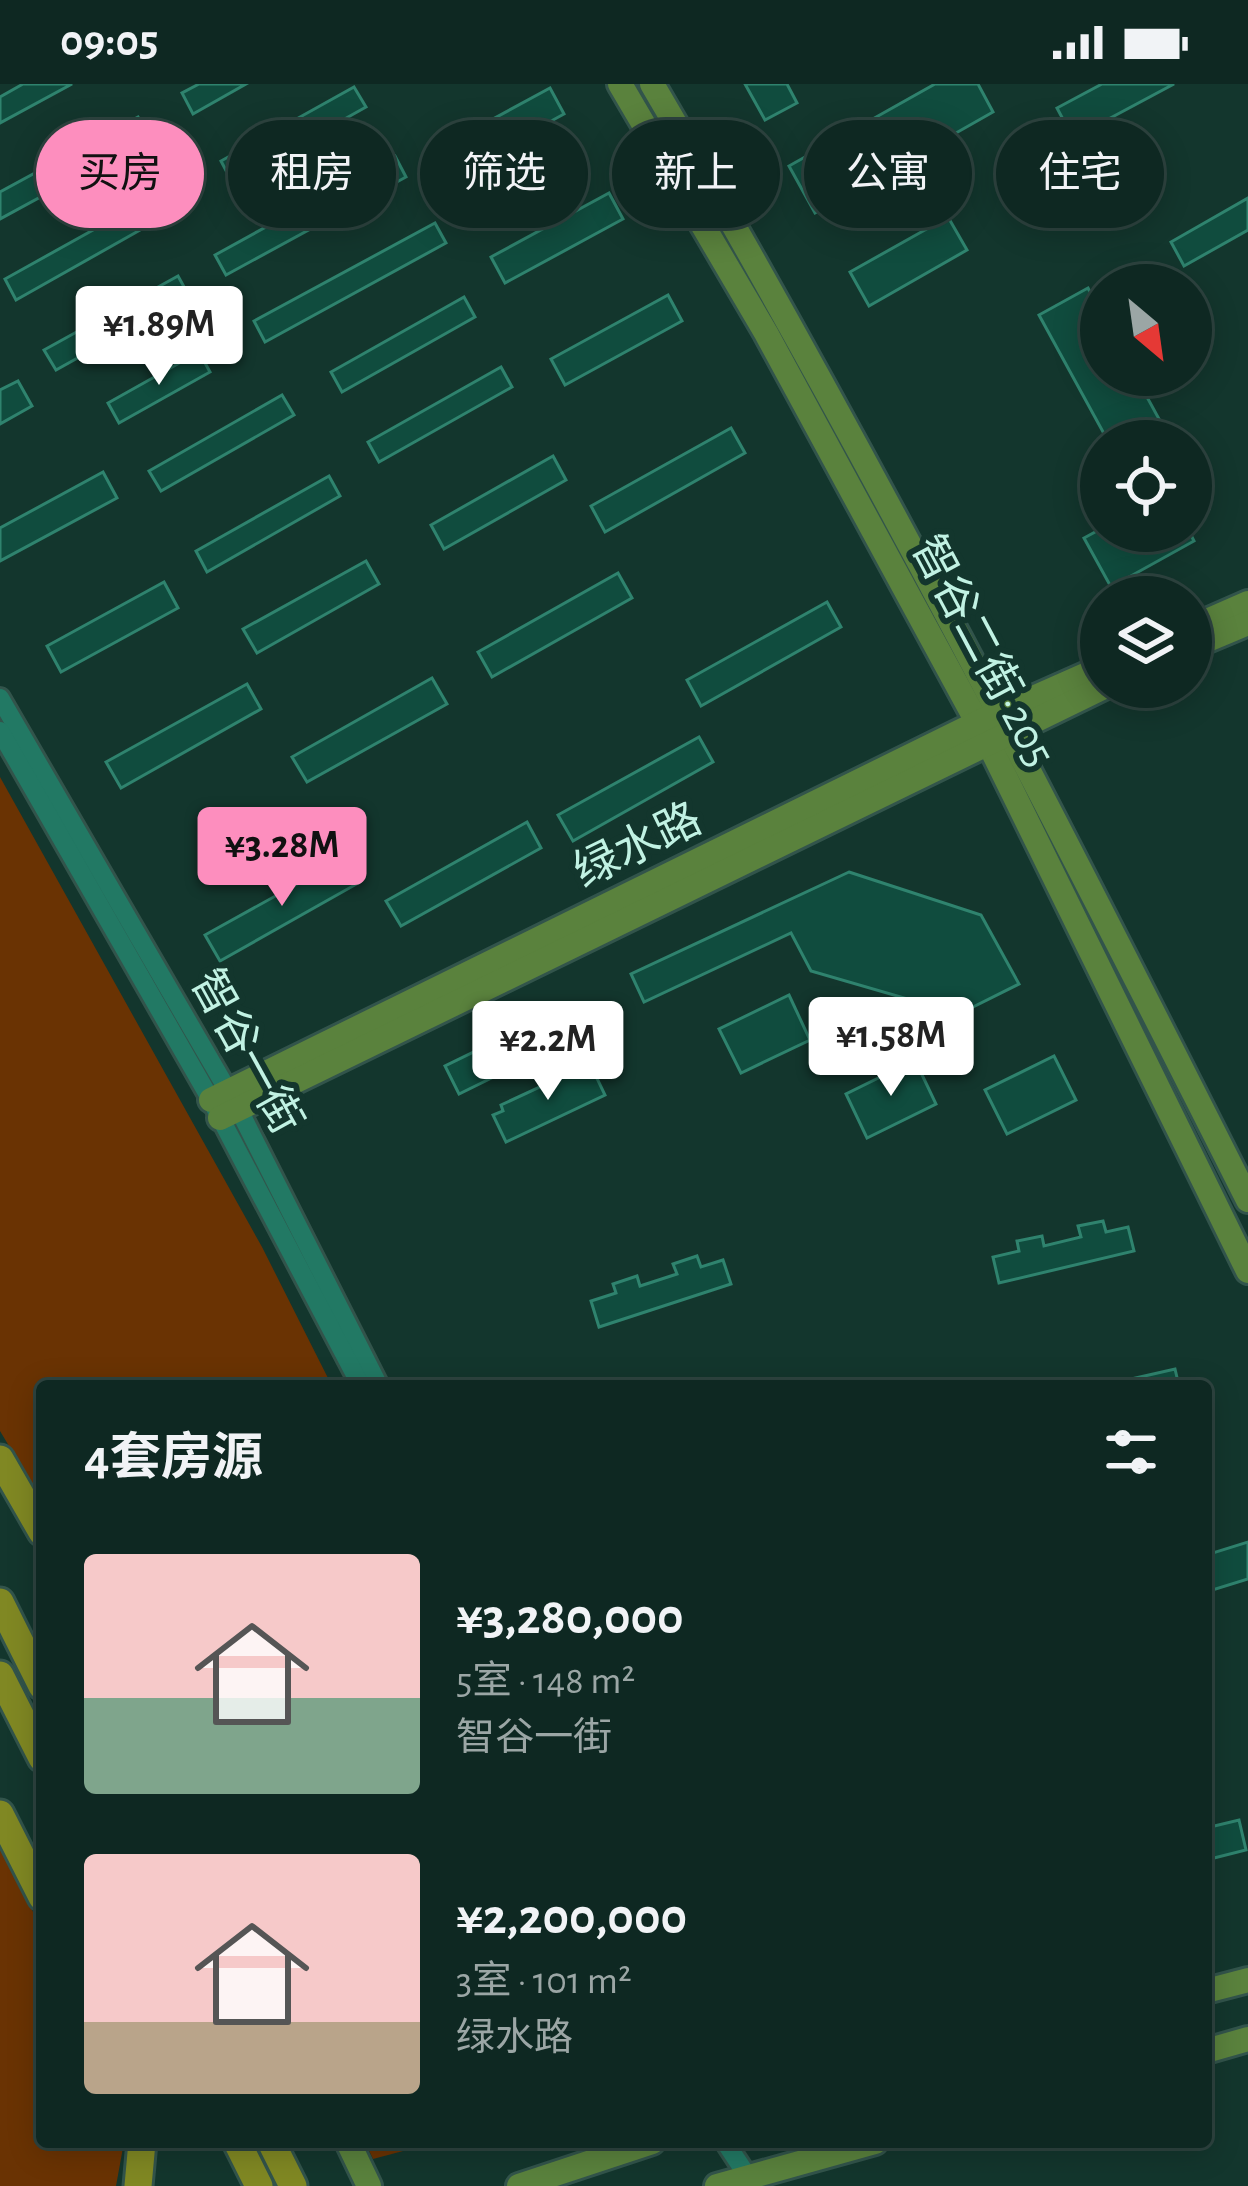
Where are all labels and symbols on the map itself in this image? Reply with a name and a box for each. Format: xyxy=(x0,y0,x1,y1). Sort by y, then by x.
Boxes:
north arrow xyxy=(1080,264,1212,396)
pin: ¥1.89M xyxy=(61,286,257,388)
street label: 智谷二街•205 xyxy=(903,528,1064,774)
street label: 绿水路 xyxy=(567,795,709,896)
pin: ¥3.28M xyxy=(184,807,380,909)
street label: 智谷一街 xyxy=(182,962,311,1142)
pin: ¥1.58M xyxy=(793,997,989,1099)
pin: ¥2.2M xyxy=(464,1001,632,1103)

